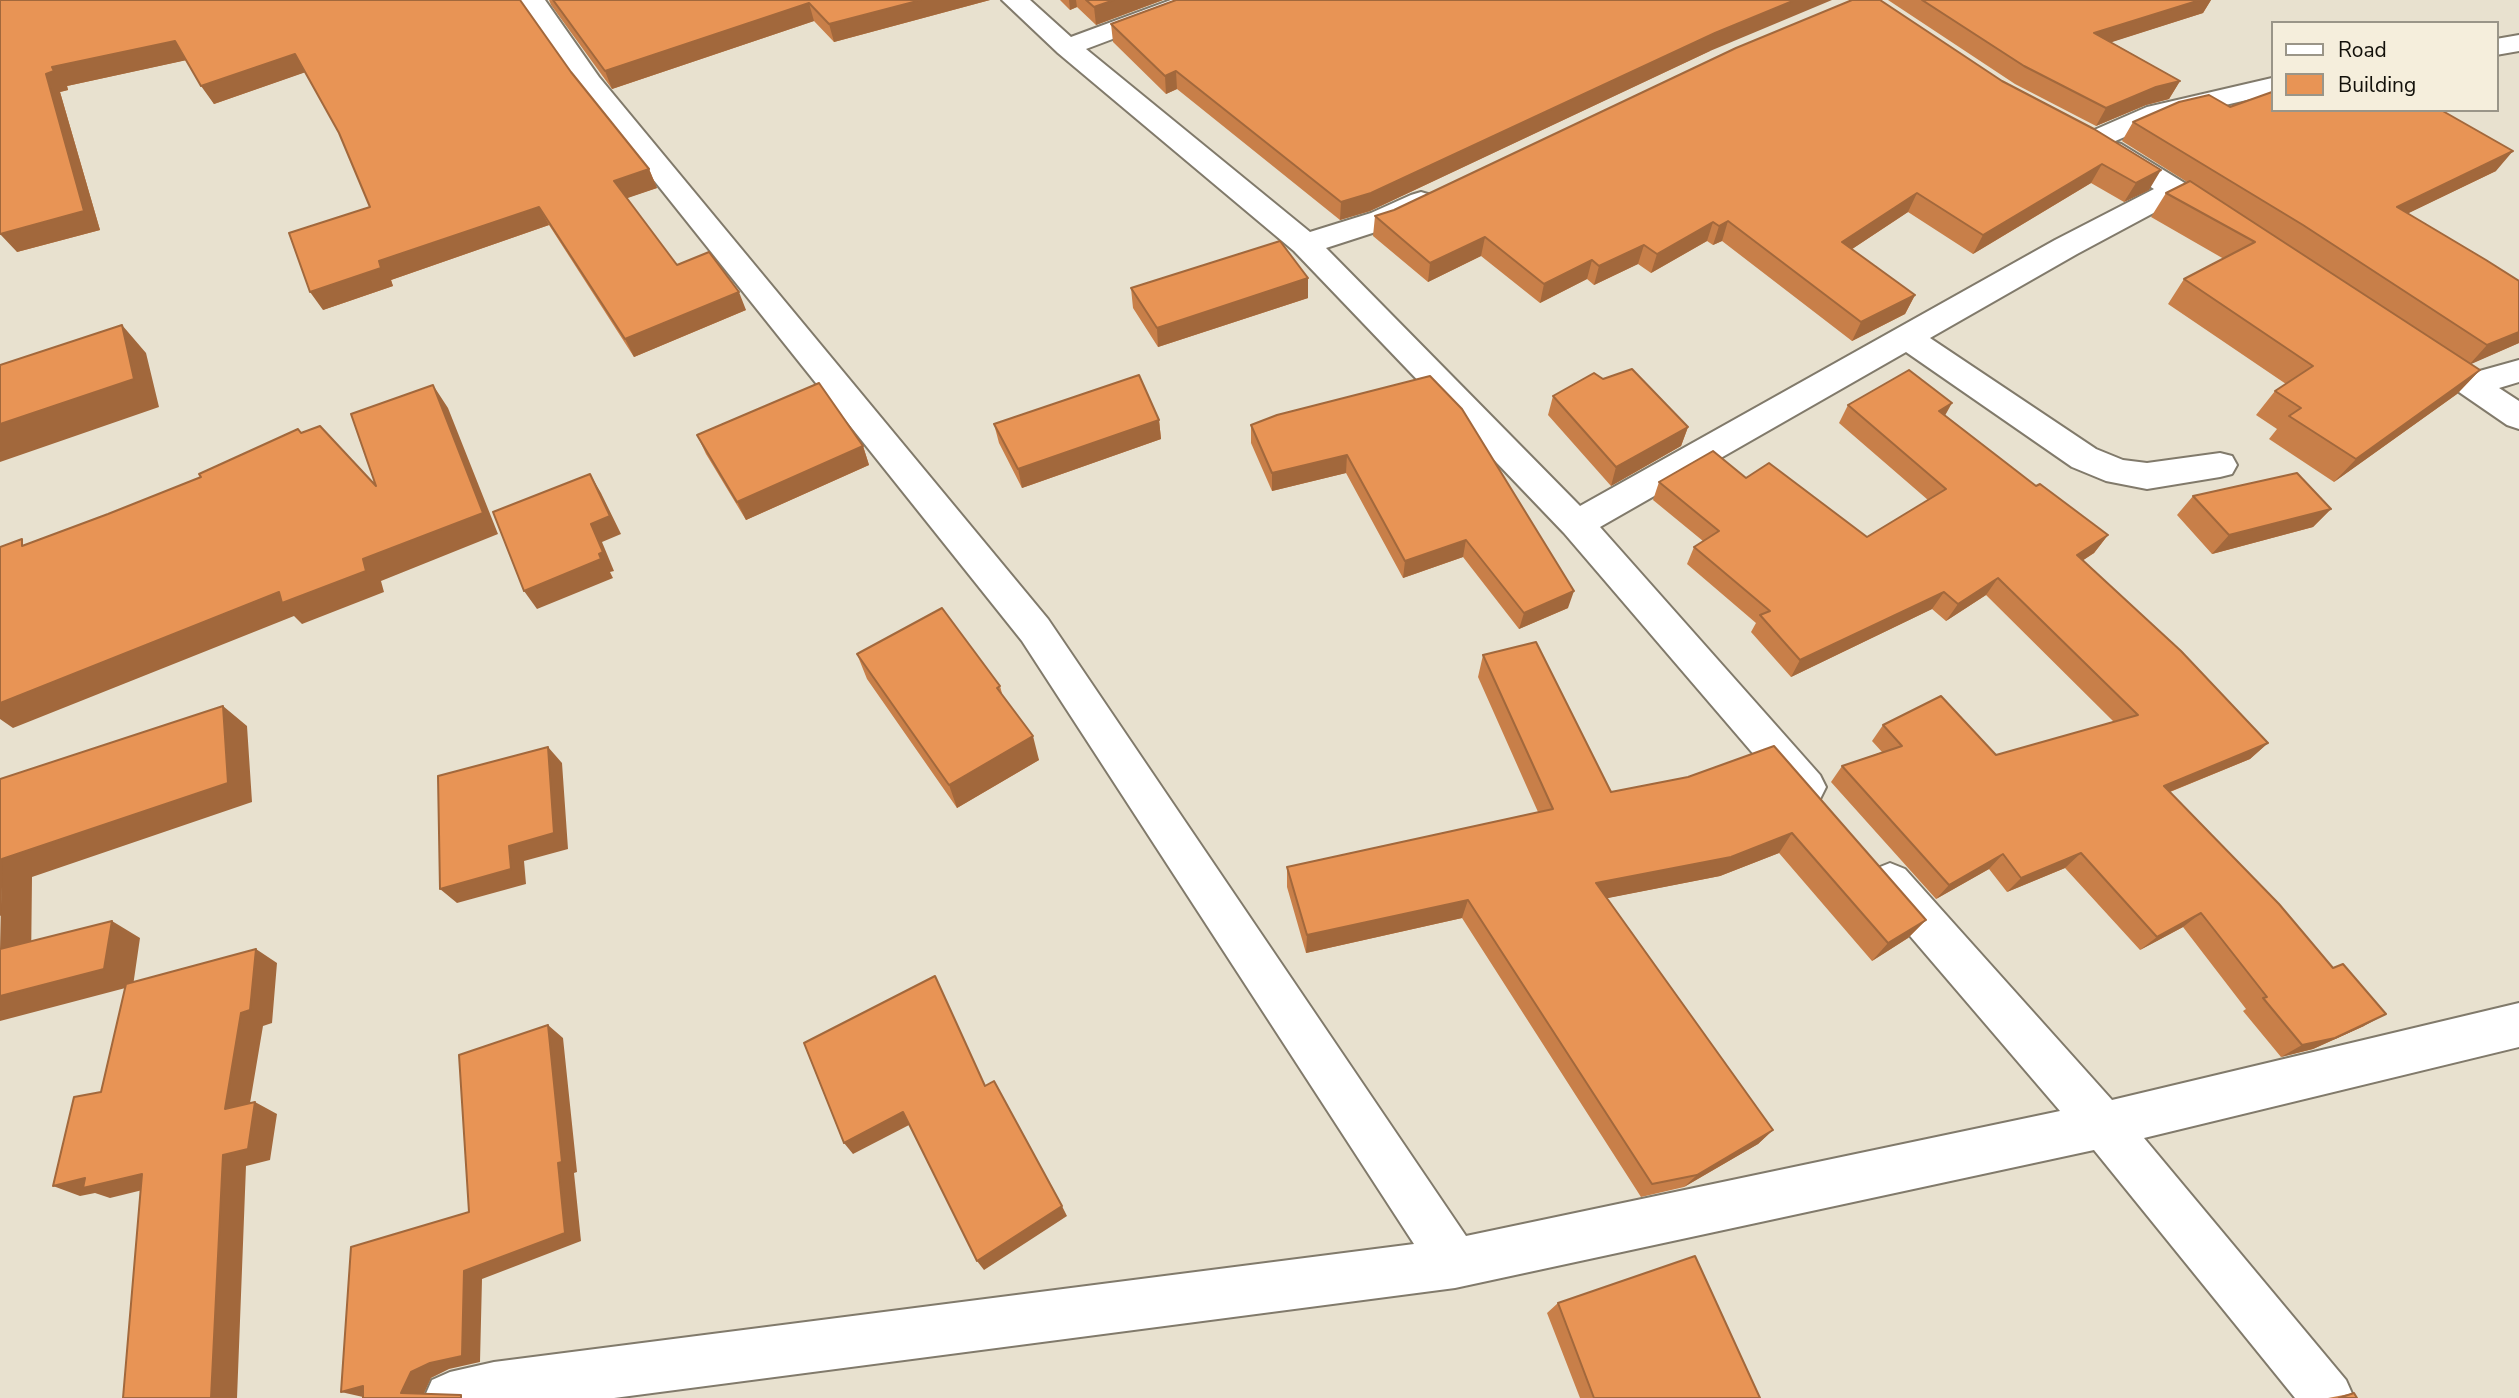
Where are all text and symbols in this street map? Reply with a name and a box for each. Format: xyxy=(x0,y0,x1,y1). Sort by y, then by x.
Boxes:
legend xyxy=(2270,21,2498,112)
text: Road xyxy=(2338,36,2387,64)
text: Building xyxy=(2338,71,2416,99)

